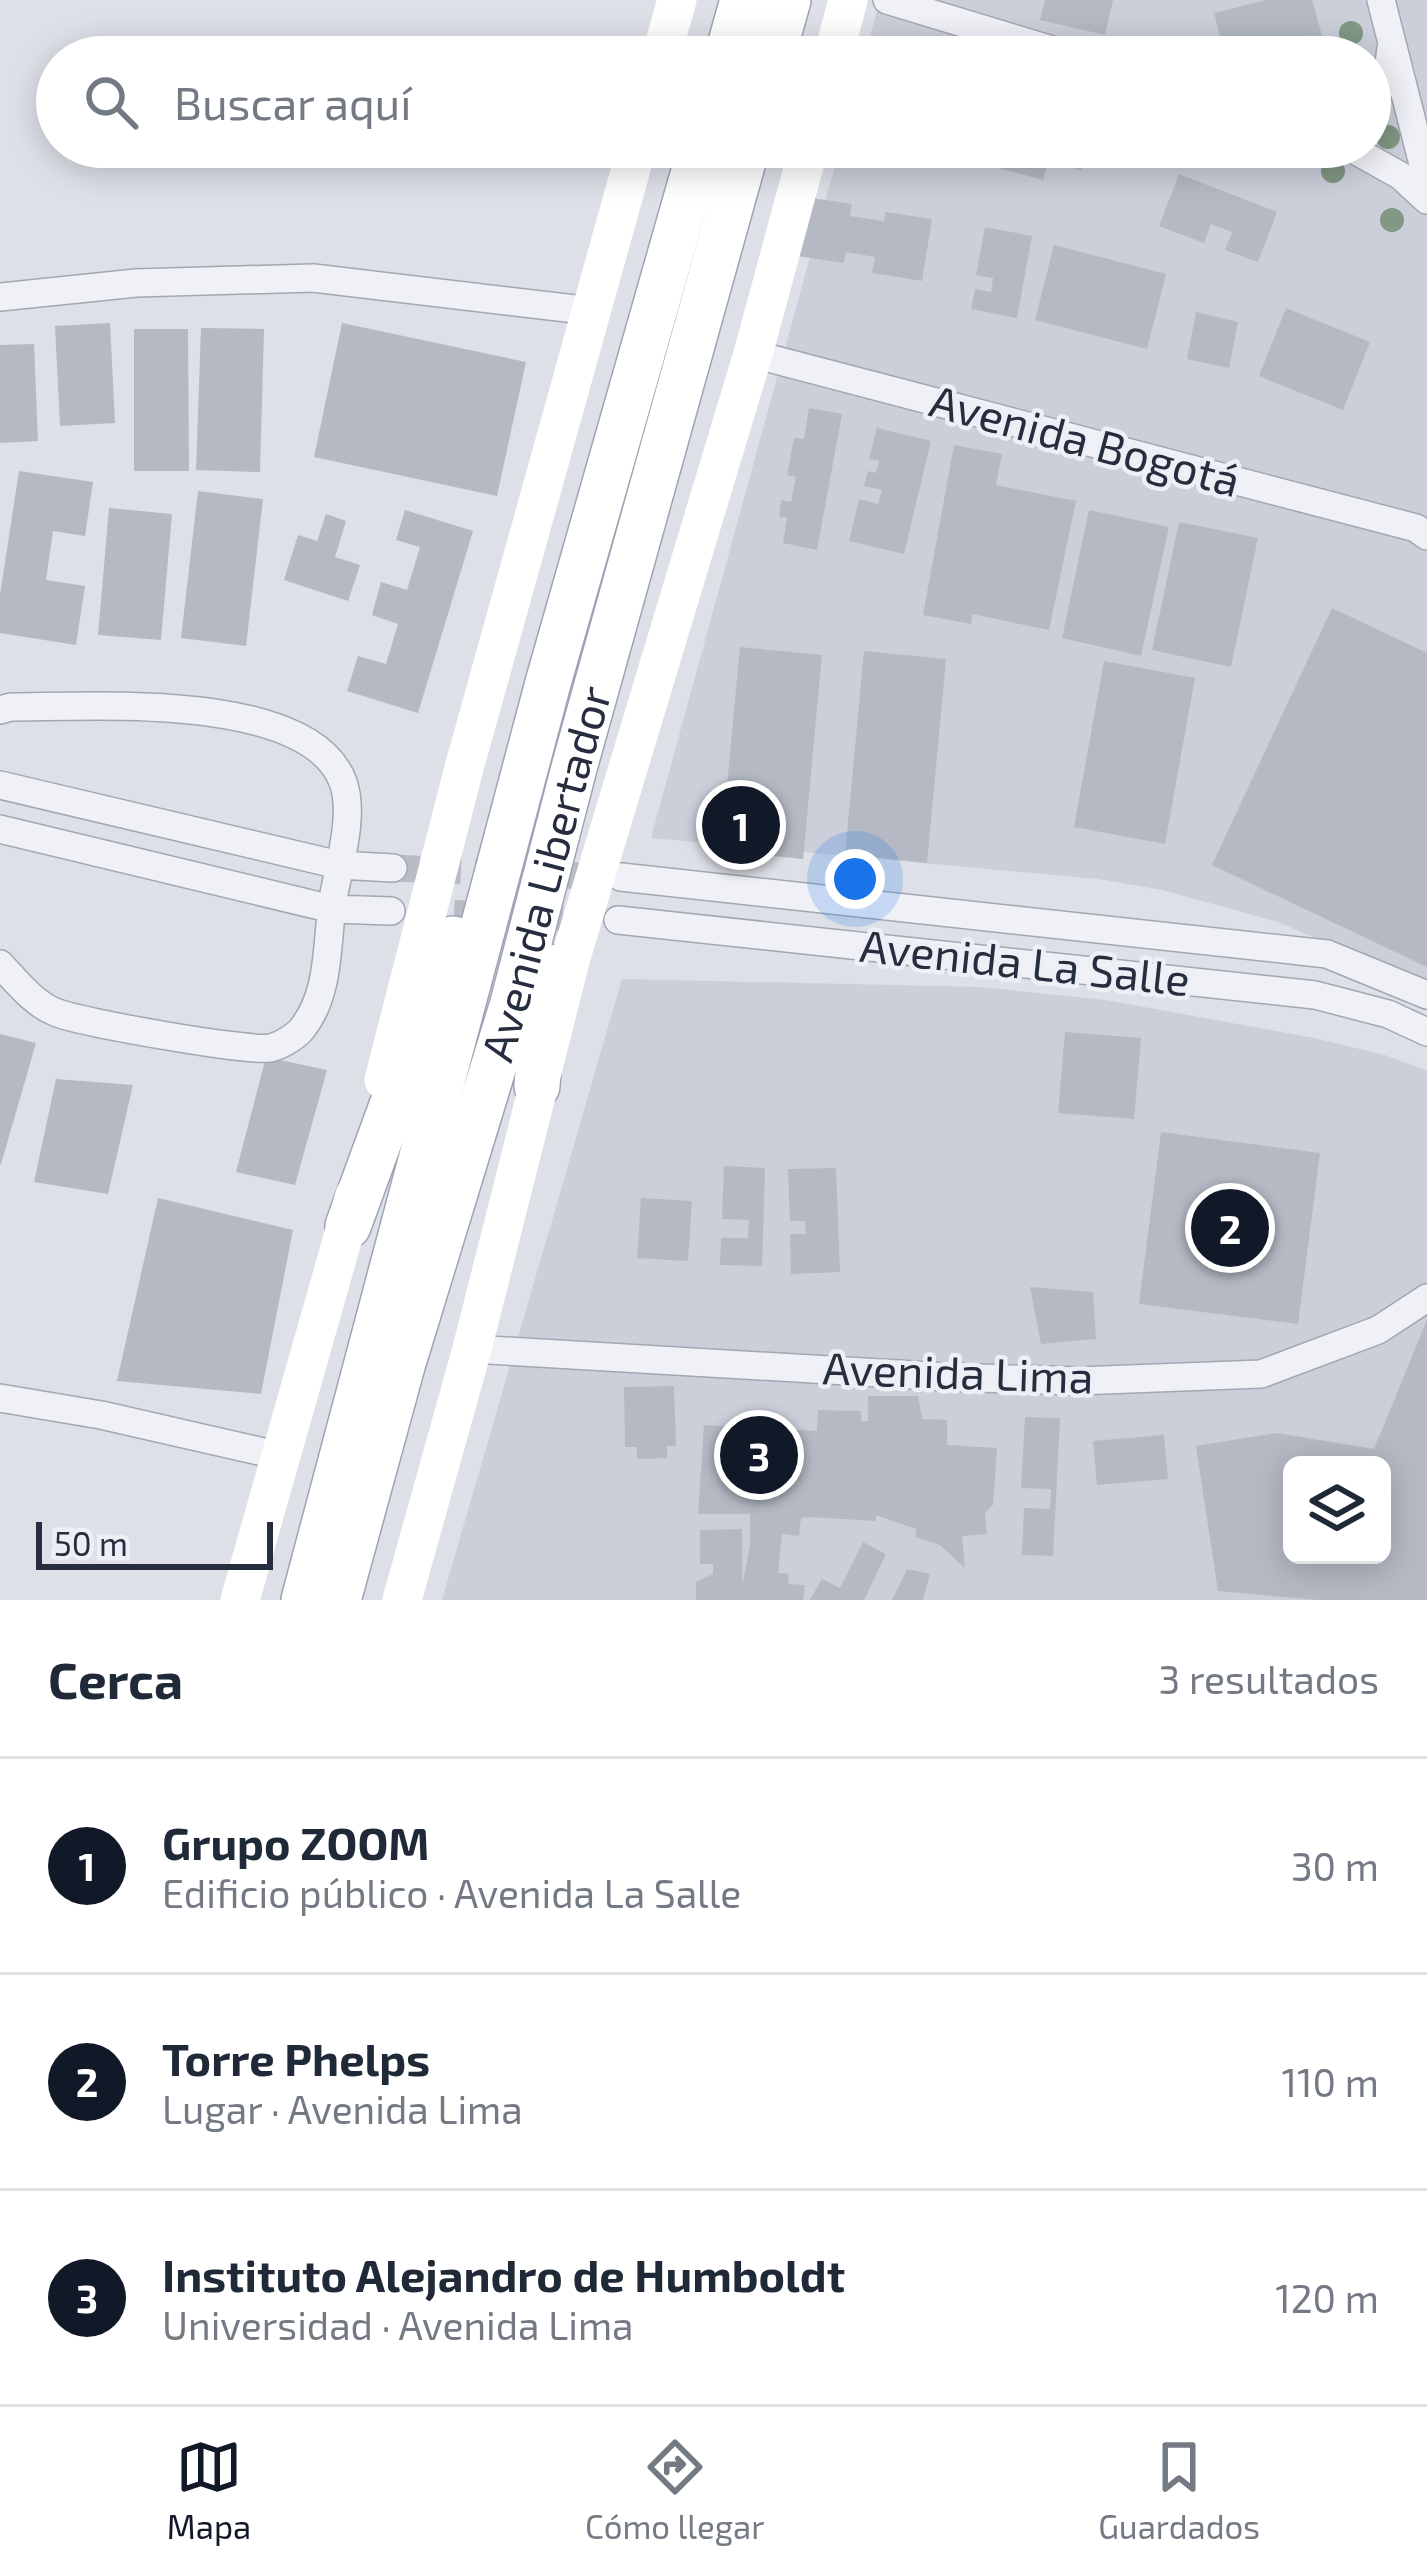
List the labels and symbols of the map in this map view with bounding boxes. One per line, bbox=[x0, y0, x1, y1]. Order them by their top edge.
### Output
street label: Avenida Bogotá bbox=[925, 372, 1246, 506]
street label: Avenida Libertador bbox=[468, 679, 621, 1067]
pin: 1 bbox=[702, 780, 780, 870]
your location bbox=[825, 849, 885, 909]
street label: Avenida La Salle bbox=[858, 917, 1193, 1005]
pin: 2 bbox=[1191, 1183, 1269, 1273]
street label: Avenida Lima bbox=[822, 1339, 1094, 1403]
pin: 3 bbox=[720, 1410, 798, 1500]
scale bar bbox=[36, 1516, 273, 1569]

